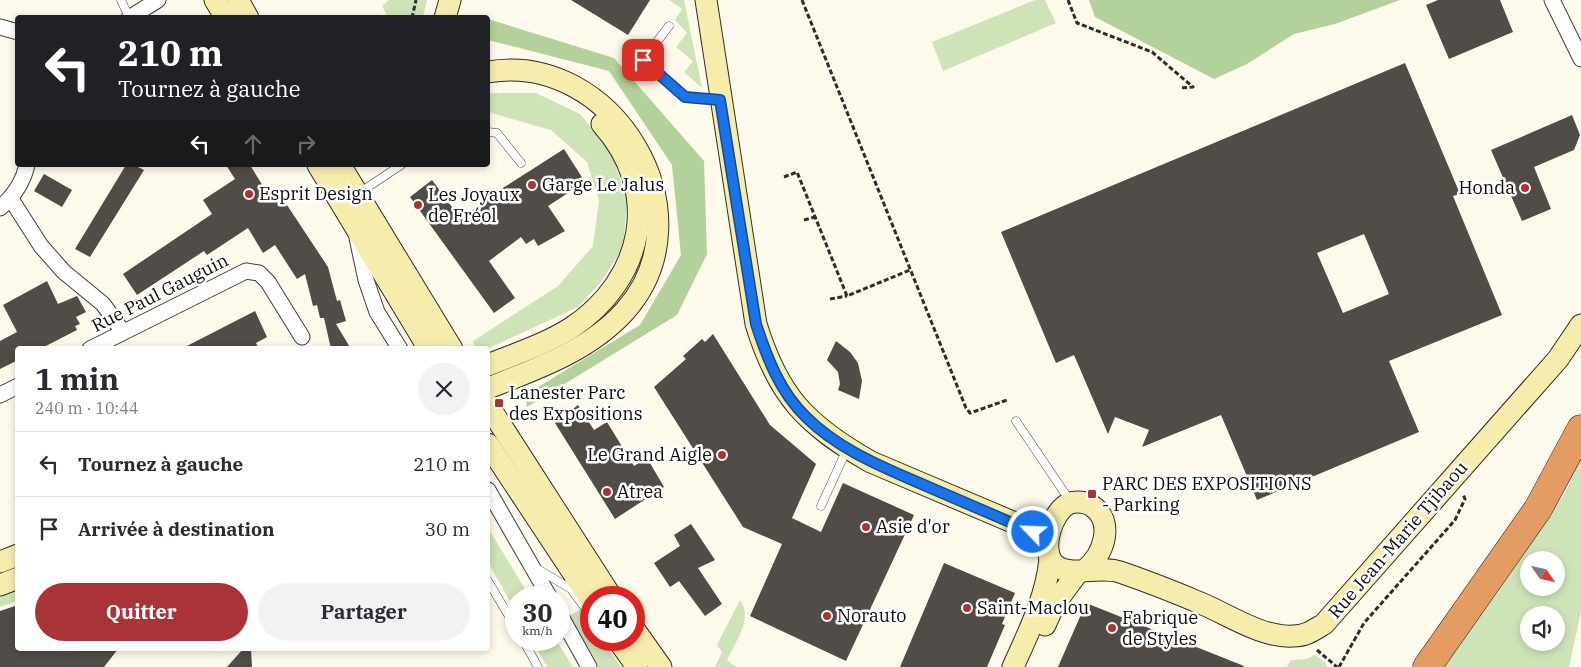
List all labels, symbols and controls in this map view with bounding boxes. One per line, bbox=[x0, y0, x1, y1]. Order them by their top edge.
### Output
text: 210 m bbox=[118, 30, 223, 76]
icon: left bbox=[35, 35, 100, 100]
pin bbox=[622, 39, 664, 81]
icon: arrive bbox=[629, 46, 657, 74]
text: Tournez à gauche bbox=[118, 74, 301, 103]
icon: left bbox=[186, 130, 214, 158]
icon: ahead bbox=[239, 130, 267, 158]
icon: right bbox=[292, 130, 320, 158]
place label: Garge Le Jalus bbox=[542, 173, 664, 196]
place label: Honda bbox=[1458, 176, 1515, 199]
marker: Garge Le Jalus bbox=[526, 179, 538, 191]
place label: Esprit Design bbox=[259, 182, 373, 205]
marker: Honda bbox=[1519, 182, 1531, 194]
place label: Les Joyaux de Fréol bbox=[428, 183, 520, 227]
marker: Esprit Design bbox=[243, 188, 255, 200]
marker: Les Joyaux de Fréol bbox=[412, 199, 424, 211]
street label: Rue Paul Gauguin bbox=[87, 248, 232, 337]
text: 1 min bbox=[35, 359, 119, 398]
button: close bbox=[418, 363, 470, 415]
place label: Lanester Parc des Expositions bbox=[509, 381, 642, 425]
marker: Lanester Parc des Expositions bbox=[493, 397, 505, 409]
text: 240 m · 10:44 bbox=[35, 398, 138, 418]
place label: Le Grand Aigle bbox=[587, 443, 712, 466]
marker: Le Grand Aigle bbox=[716, 449, 728, 461]
icon: left bbox=[35, 450, 63, 478]
text: Tournez à gauche bbox=[78, 452, 243, 476]
text: 210 m bbox=[413, 452, 470, 476]
street label: Rue Jean-Marie Tjibaou bbox=[1323, 456, 1472, 623]
place label: PARC DES EXPOSITIONS - Parking bbox=[1102, 472, 1312, 516]
place label: Atrea bbox=[617, 480, 663, 503]
marker: Atrea bbox=[601, 486, 613, 498]
marker: PARC DES EXPOSITIONS - Parking bbox=[1086, 488, 1098, 500]
position arrow bbox=[1006, 505, 1058, 557]
icon: arrive bbox=[35, 515, 63, 543]
place label: Asie d'or bbox=[876, 515, 950, 538]
text: Arrivée à destination bbox=[78, 517, 275, 541]
text: 30 m bbox=[425, 517, 470, 541]
marker: Asie d'or bbox=[860, 521, 872, 533]
north arrow bbox=[1520, 551, 1565, 596]
map controls bbox=[1520, 551, 1565, 651]
button: Quitter bbox=[35, 583, 248, 641]
button: Partager bbox=[258, 583, 470, 641]
speed limit sign: 40 bbox=[580, 586, 645, 651]
text: 30 bbox=[522, 596, 553, 629]
place label: Saint-Maclou bbox=[977, 596, 1089, 619]
marker: Saint-Maclou bbox=[961, 602, 973, 614]
place label: Norauto bbox=[837, 604, 906, 627]
place label: Fabrique de Styles bbox=[1122, 606, 1198, 650]
button: sound bbox=[1520, 606, 1565, 651]
marker: Norauto bbox=[821, 610, 833, 622]
marker: Fabrique de Styles bbox=[1106, 622, 1118, 634]
text: km/h bbox=[522, 623, 553, 638]

